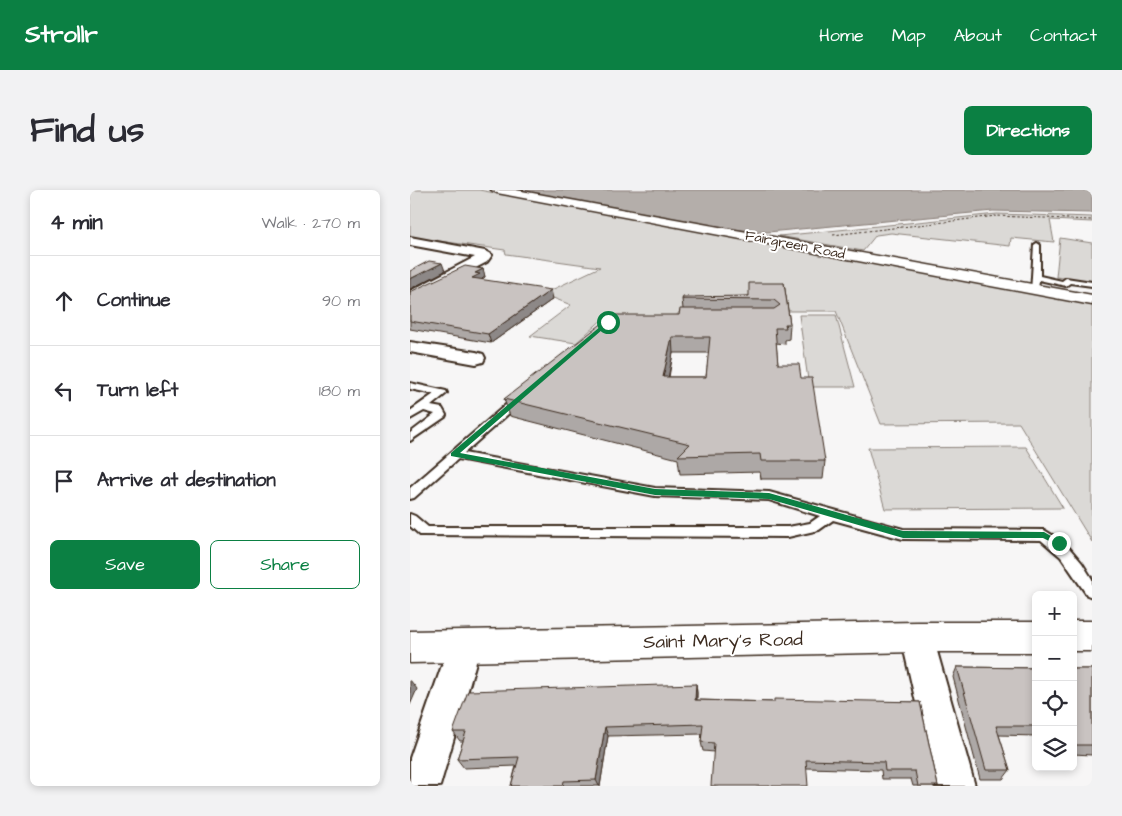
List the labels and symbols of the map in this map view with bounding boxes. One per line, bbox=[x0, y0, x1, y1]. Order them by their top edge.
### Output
street label: Fairgreen Road bbox=[743, 225, 847, 265]
route start bbox=[597, 311, 620, 334]
route end bbox=[1048, 532, 1071, 555]
street label: Saint Mary's Road bbox=[643, 626, 803, 657]

